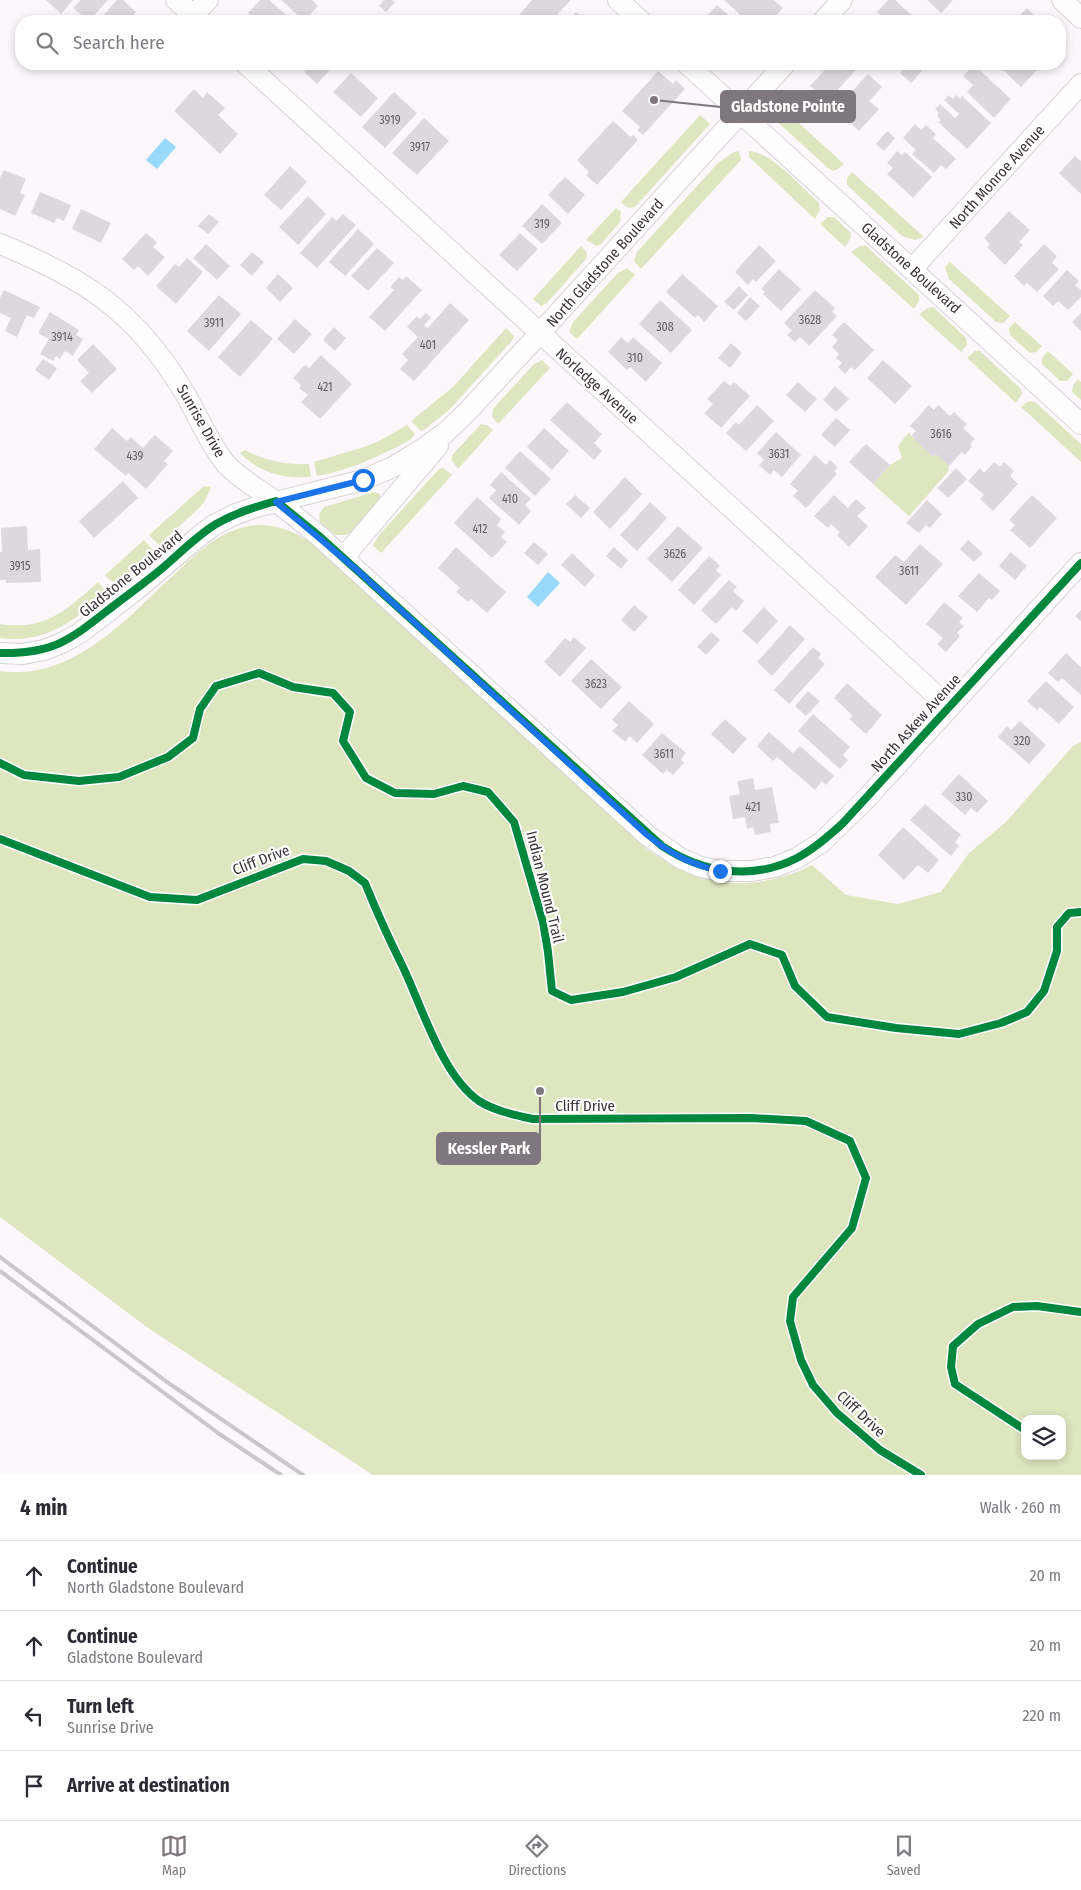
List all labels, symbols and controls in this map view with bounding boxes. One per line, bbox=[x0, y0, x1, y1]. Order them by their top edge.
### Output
search box bbox=[15, 15, 1066, 70]
icon: search bbox=[33, 29, 61, 57]
text: Search here bbox=[73, 31, 165, 54]
callout: Gladstone Pointe bbox=[721, 91, 855, 122]
text: Gladstone Pointe bbox=[731, 97, 845, 116]
house number: 3919 bbox=[379, 113, 401, 127]
street label: North Monroe Avenue bbox=[946, 121, 1048, 233]
house number: 3917 bbox=[410, 140, 430, 154]
street label: North Gladstone Boulevard bbox=[543, 195, 667, 331]
house number: 319 bbox=[534, 217, 550, 231]
street label: Gladstone Boulevard bbox=[858, 219, 964, 317]
house number: 3628 bbox=[799, 313, 821, 327]
house number: 3911 bbox=[204, 316, 224, 330]
house number: 308 bbox=[656, 320, 674, 334]
house number: 3914 bbox=[51, 330, 73, 344]
house number: 401 bbox=[420, 338, 436, 352]
street label: Norledge Avenue bbox=[552, 344, 642, 428]
house number: 310 bbox=[627, 351, 643, 365]
house number: 421 bbox=[317, 380, 333, 394]
street label: Sunrise Drive bbox=[173, 381, 229, 461]
house number: 3616 bbox=[930, 427, 952, 441]
house number: 3631 bbox=[768, 447, 790, 461]
house number: 439 bbox=[127, 449, 144, 463]
route start bbox=[352, 469, 375, 492]
house number: 410 bbox=[502, 492, 518, 506]
house number: 412 bbox=[472, 522, 488, 536]
street label: Gladstone Boulevard bbox=[76, 527, 186, 621]
house number: 3626 bbox=[664, 547, 686, 561]
house number: 3915 bbox=[9, 559, 31, 573]
house number: 3611 bbox=[899, 564, 919, 578]
street label: North Askew Avenue bbox=[867, 670, 965, 776]
house number: 3623 bbox=[585, 677, 607, 691]
house number: 320 bbox=[1014, 734, 1030, 748]
house number: 3611 bbox=[654, 747, 674, 761]
house number: 330 bbox=[955, 790, 973, 804]
house number: 421 bbox=[745, 800, 761, 814]
street label: Indian Mound Trail bbox=[522, 829, 568, 945]
street label: Cliff Drive bbox=[230, 841, 292, 879]
route end bbox=[709, 860, 732, 883]
street label: Cliff Drive bbox=[555, 1097, 615, 1115]
callout: Kessler Park bbox=[437, 1133, 540, 1164]
text: Kessler Park bbox=[448, 1139, 531, 1158]
street label: Cliff Drive bbox=[833, 1387, 889, 1441]
map controls bbox=[1021, 1415, 1066, 1460]
button: layers bbox=[1021, 1415, 1066, 1460]
text: 4 min bbox=[20, 1495, 68, 1521]
text: Walk · 260 m bbox=[980, 1498, 1061, 1517]
text: Continue bbox=[67, 1555, 138, 1578]
icon: ahead bbox=[20, 1562, 48, 1590]
text: 20 m bbox=[1030, 1566, 1061, 1585]
text: North Gladstone Boulevard bbox=[67, 1578, 244, 1597]
text: Continue bbox=[67, 1625, 138, 1648]
icon: ahead bbox=[20, 1632, 48, 1660]
text: 20 m bbox=[1030, 1636, 1061, 1655]
text: Gladstone Boulevard bbox=[67, 1648, 203, 1667]
text: Turn left bbox=[67, 1695, 134, 1718]
icon: left bbox=[20, 1702, 48, 1730]
text: 220 m bbox=[1022, 1706, 1061, 1725]
text: Sunrise Drive bbox=[67, 1718, 154, 1737]
icon: arrive bbox=[20, 1772, 48, 1800]
text: Arrive at destination bbox=[67, 1774, 230, 1797]
tab: Map bbox=[160, 1832, 188, 1879]
tab: Directions bbox=[508, 1832, 566, 1879]
tab: Saved bbox=[887, 1832, 921, 1879]

